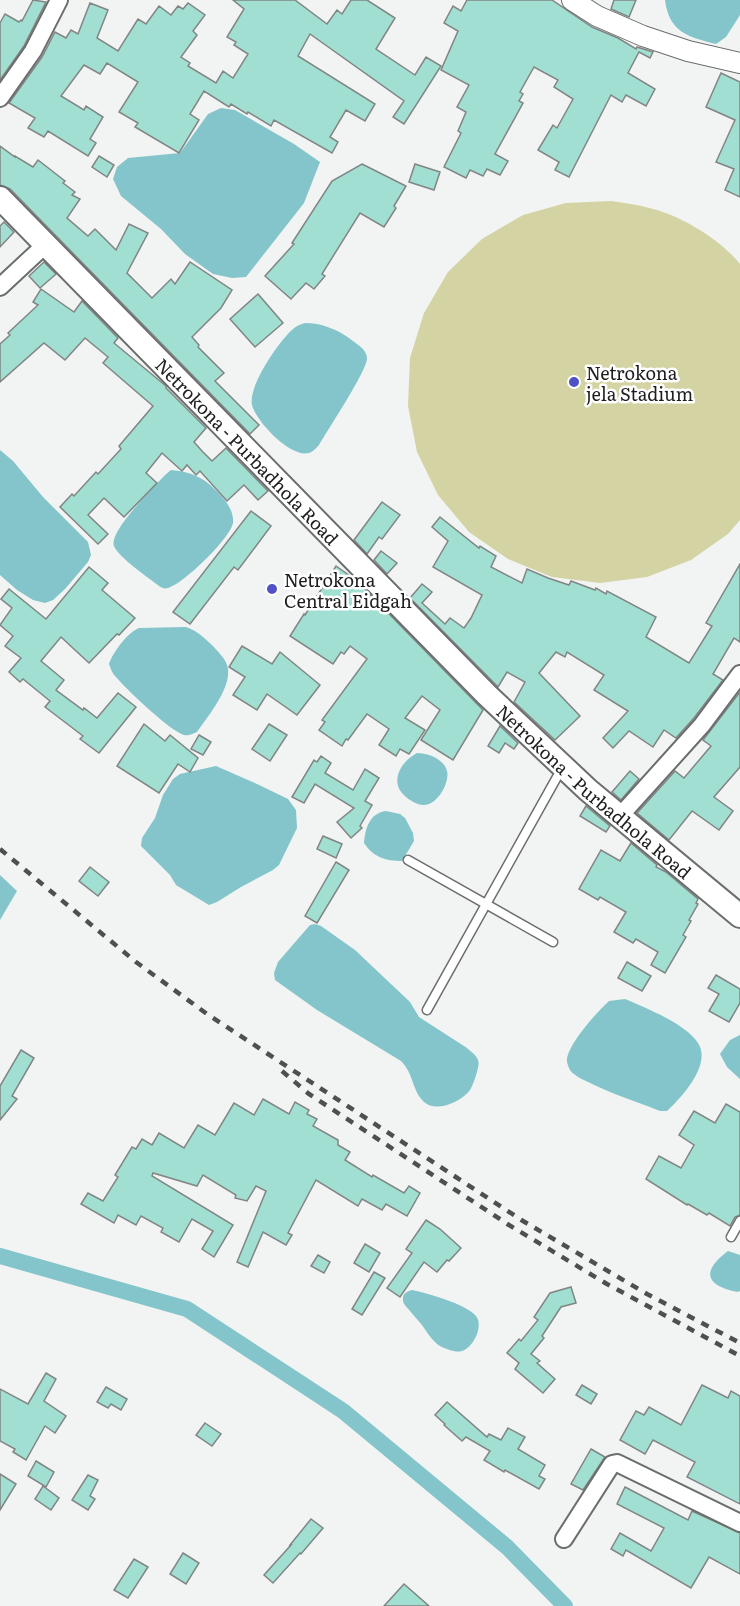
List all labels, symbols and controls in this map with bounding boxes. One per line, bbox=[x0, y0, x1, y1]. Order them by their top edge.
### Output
street label: Netrokona - Purbadhola Road bbox=[150, 351, 346, 550]
place label: Netrokona jela Stadium bbox=[586, 359, 693, 407]
marker: Netrokona jela Stadium bbox=[567, 375, 581, 389]
place label: Netrokona Central Eidgah bbox=[284, 566, 412, 614]
marker: Netrokona Central Eidgah bbox=[265, 582, 279, 596]
street label: Netrokona - Purbadhola Road bbox=[491, 698, 698, 884]

